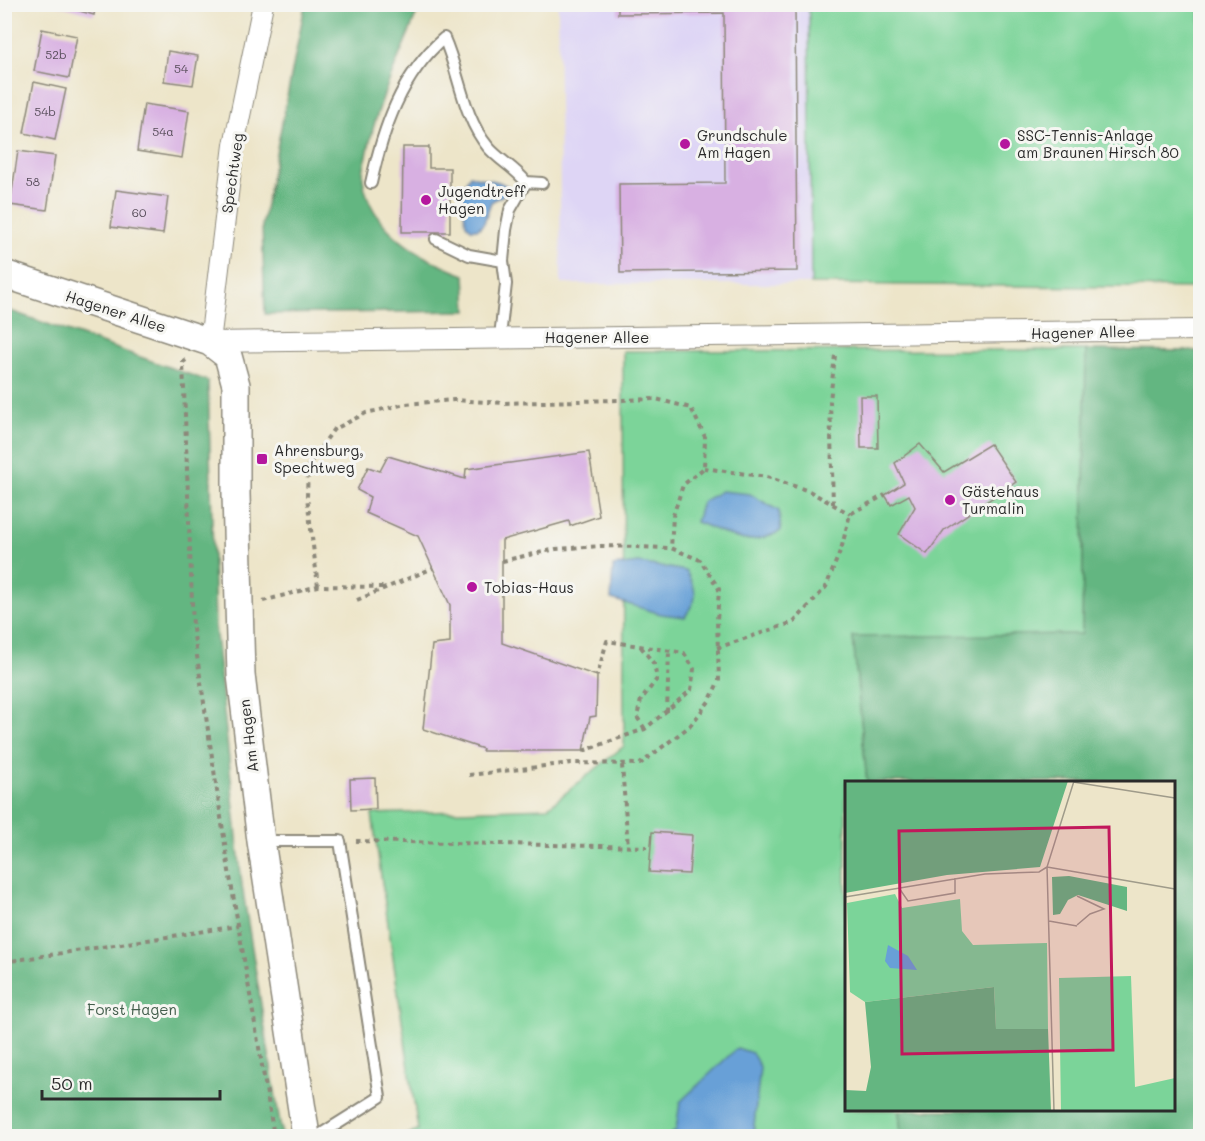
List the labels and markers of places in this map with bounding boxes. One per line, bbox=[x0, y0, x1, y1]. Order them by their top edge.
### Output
place label: Grundschule Am Hagen bbox=[697, 125, 788, 162]
place label: SSC-Tennis-Anlage am Braunen Hirsch 80 bbox=[1017, 125, 1179, 162]
marker: Grundschule Am Hagen bbox=[678, 137, 692, 151]
marker: SSC-Tennis-Anlage am Braunen Hirsch 80 bbox=[998, 137, 1012, 151]
place label: Jugendtreff Hagen bbox=[438, 181, 526, 218]
marker: Jugendtreff Hagen bbox=[419, 193, 433, 207]
place label: Ahrensburg, Spechtweg bbox=[274, 440, 364, 477]
marker: Ahrensburg, Spechtweg bbox=[255, 452, 269, 466]
place label: Gästehaus Turmalin bbox=[962, 481, 1039, 518]
marker: Gästehaus Turmalin bbox=[943, 493, 957, 507]
place label: Tobias-Haus bbox=[484, 577, 574, 597]
marker: Tobias-Haus bbox=[465, 580, 479, 594]

